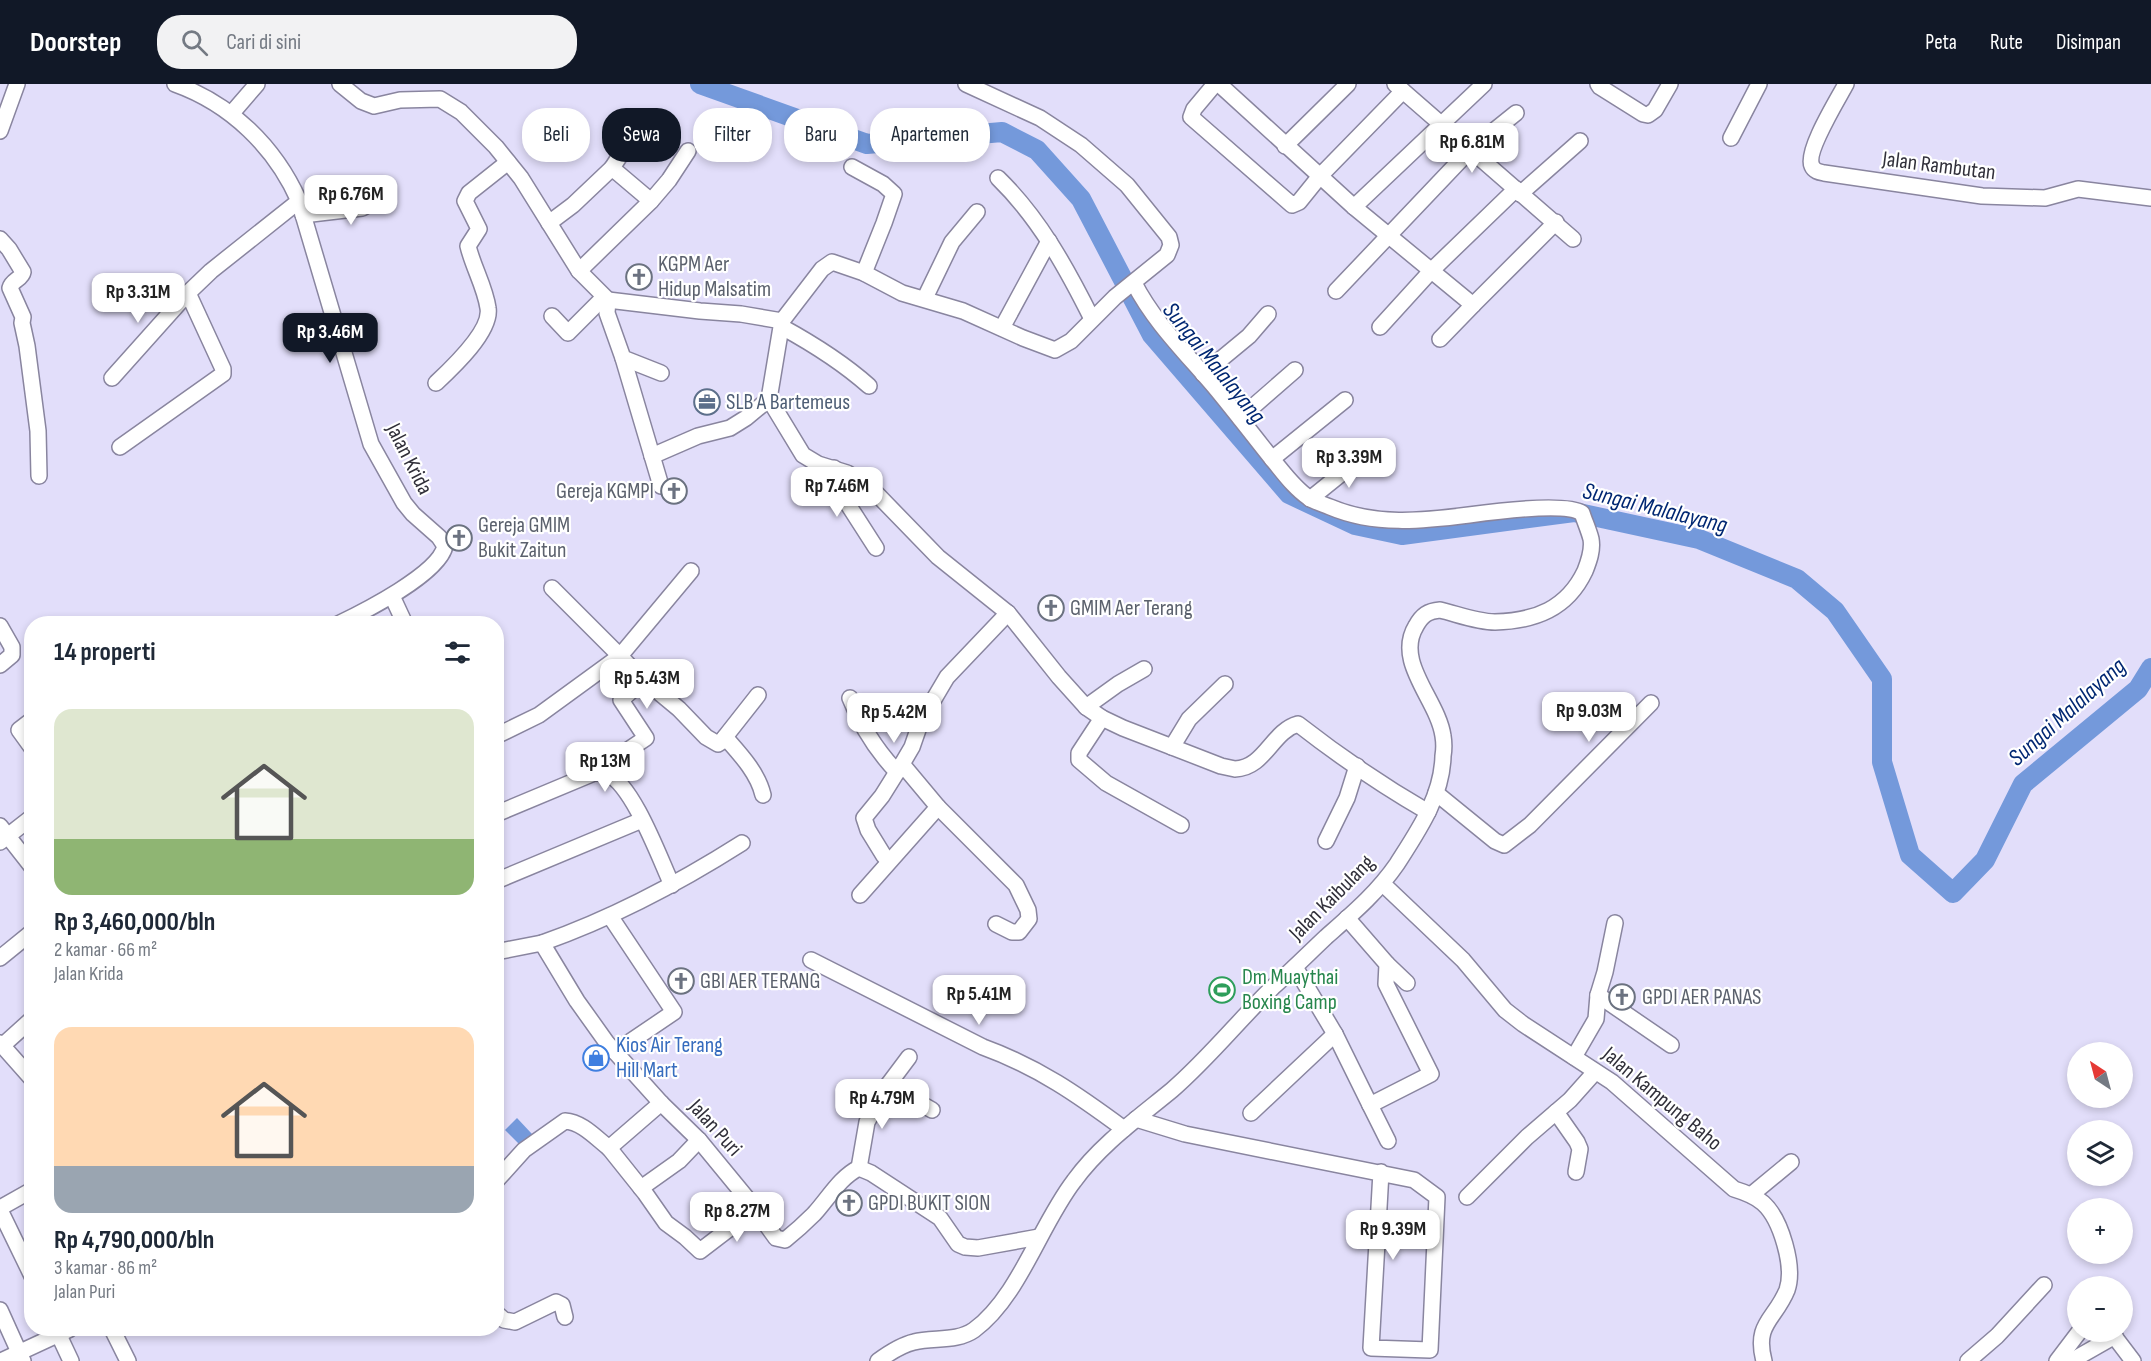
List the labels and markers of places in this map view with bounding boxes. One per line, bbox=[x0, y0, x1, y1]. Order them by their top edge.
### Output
pin: Rp 6.81M bbox=[1410, 123, 1534, 174]
pin: Rp 6.76M bbox=[289, 175, 413, 226]
place label: KGPM Aer Hidup Malsatim bbox=[658, 251, 771, 303]
church icon: KGPM Aer Hidup Malsatim bbox=[624, 262, 654, 292]
pin: Rp 3.31M bbox=[76, 273, 200, 324]
pin: Rp 3.46M bbox=[268, 313, 392, 364]
office icon: SLB A Bartemeus bbox=[692, 387, 722, 417]
place label: SLB A Bartemeus bbox=[726, 389, 850, 416]
pin: Rp 3.39M bbox=[1287, 438, 1411, 489]
pin: Rp 7.46M bbox=[775, 467, 899, 518]
church icon: Gereja KGMPI bbox=[659, 476, 689, 506]
place label: Gereja KGMPI bbox=[556, 478, 654, 505]
place label: Gereja GMIM Bukit Zaitun bbox=[478, 512, 570, 564]
church icon: Gereja GMIM Bukit Zaitun bbox=[444, 523, 474, 553]
church icon: GMIM Aer Terang bbox=[1036, 593, 1066, 623]
place label: GMIM Aer Terang bbox=[1070, 595, 1193, 622]
pin: Rp 5.43M bbox=[585, 659, 709, 710]
pin: Rp 9.03M bbox=[1527, 692, 1651, 743]
pin: Rp 5.42M bbox=[832, 693, 956, 744]
pin: Rp 13M bbox=[556, 742, 654, 793]
place label: Dm Muaythai Boxing Camp bbox=[1242, 964, 1338, 1016]
church icon: GBI AER TERANG bbox=[666, 966, 696, 996]
place label: GBI AER TERANG bbox=[700, 968, 821, 995]
pin: Rp 5.41M bbox=[917, 975, 1041, 1026]
sports icon: Dm Muaythai Boxing Camp bbox=[1207, 975, 1237, 1005]
church icon: GPDI AER PANAS bbox=[1607, 982, 1637, 1012]
place label: GPDI AER PANAS bbox=[1642, 984, 1761, 1011]
place label: Kios Air Terang Hill Mart bbox=[616, 1032, 723, 1084]
shop icon: Kios Air Terang Hill Mart bbox=[581, 1043, 611, 1073]
pin: Rp 4.79M bbox=[820, 1079, 944, 1130]
church icon: GPDI BUKIT SION bbox=[834, 1188, 864, 1218]
place label: GPDI BUKIT SION bbox=[868, 1190, 990, 1217]
pin: Rp 8.27M bbox=[675, 1192, 799, 1243]
pin: Rp 9.39M bbox=[1331, 1210, 1455, 1261]

